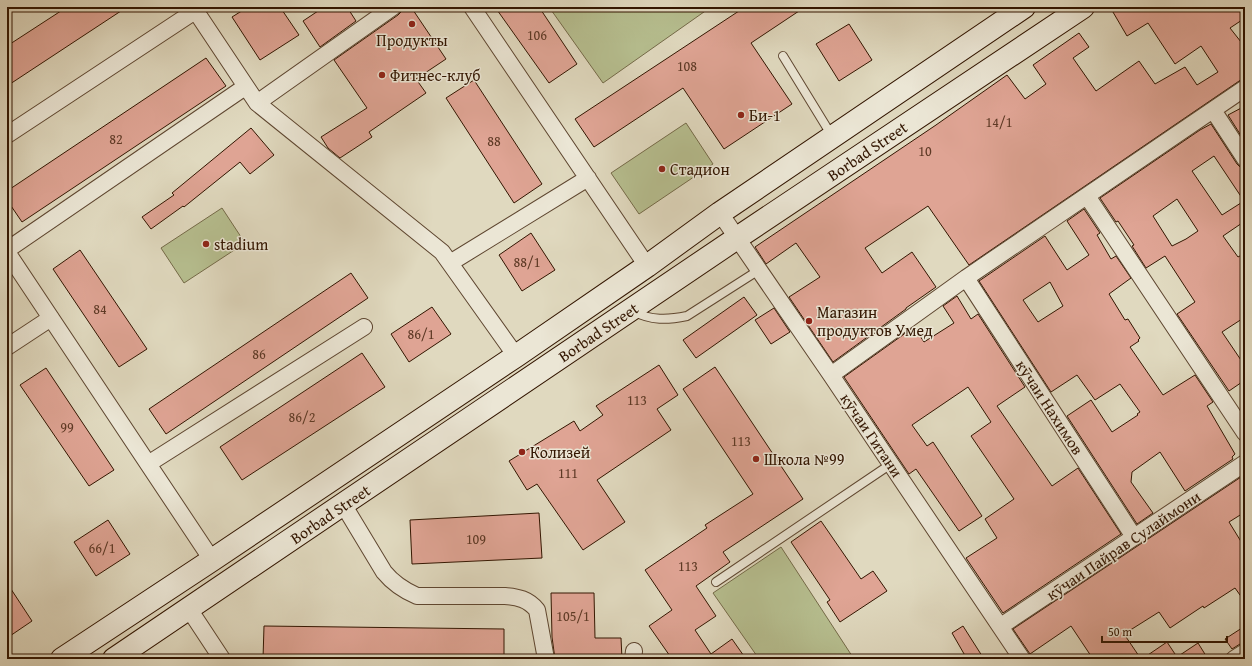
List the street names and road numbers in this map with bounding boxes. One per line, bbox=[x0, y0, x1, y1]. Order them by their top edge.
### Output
street label: Borbad Street bbox=[822, 115, 912, 187]
street label: Borbad Street bbox=[553, 296, 643, 368]
street label: кӯчаи Нахимов bbox=[1010, 355, 1090, 459]
street label: кӯчаи Гитани bbox=[835, 388, 909, 482]
street label: Borbad Street bbox=[285, 478, 375, 550]
street label: кӯчаи Пайрав Сулаймони bbox=[1041, 484, 1206, 606]

